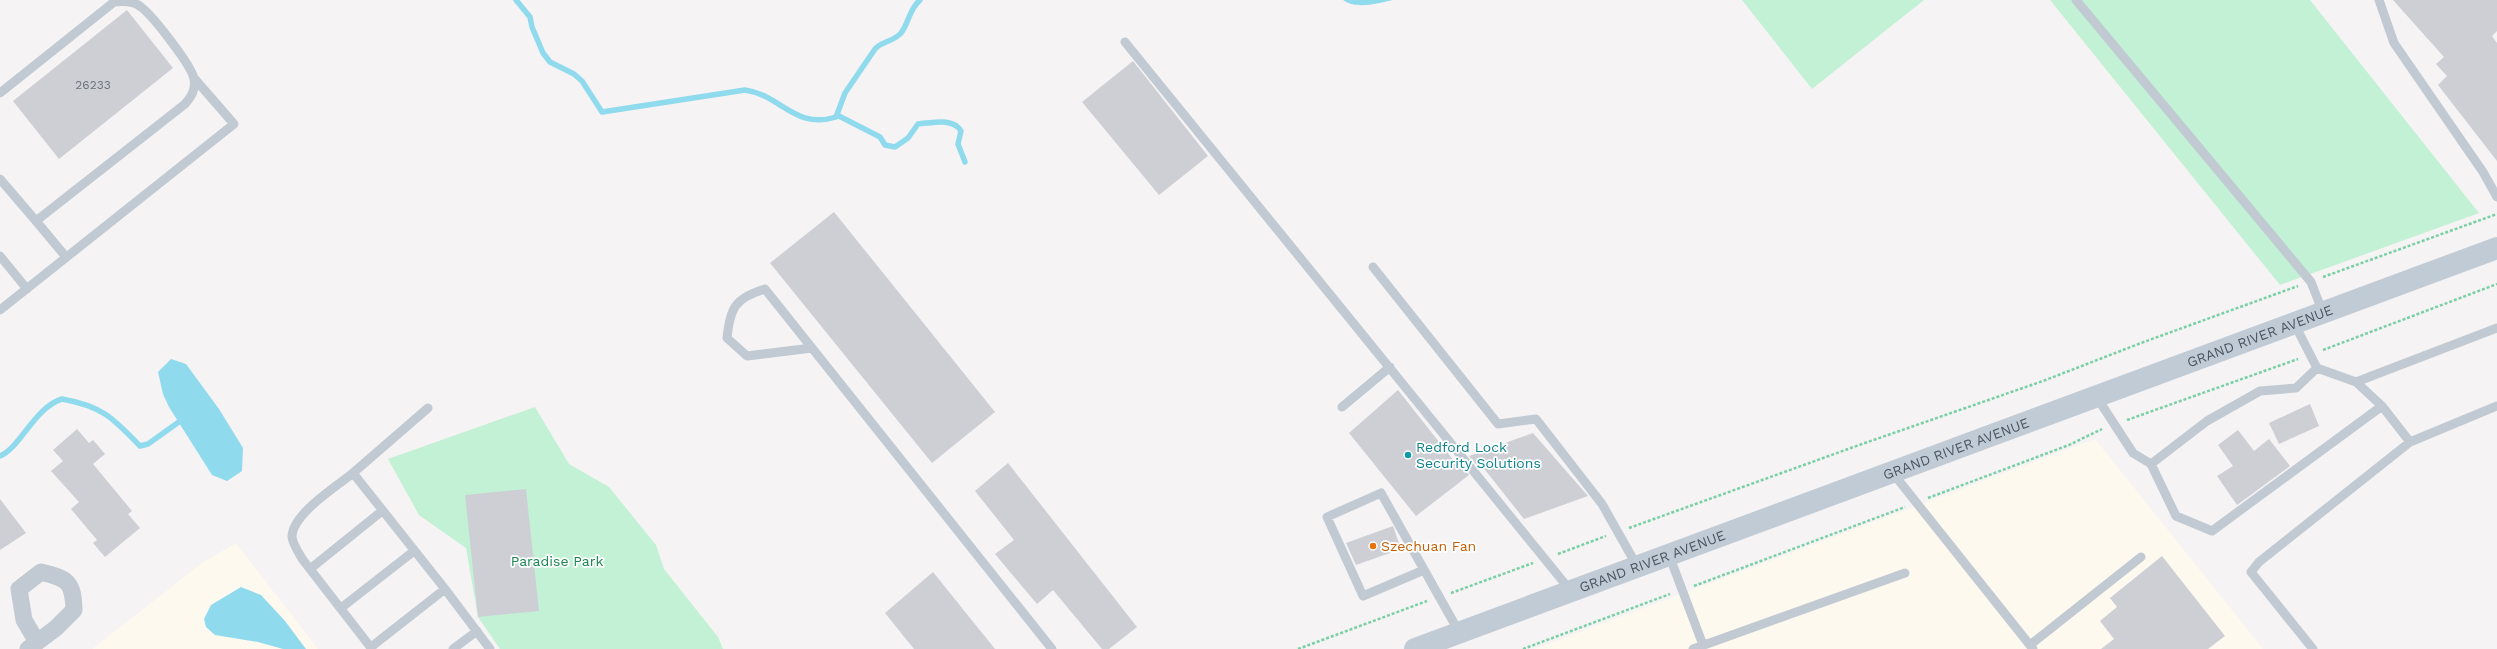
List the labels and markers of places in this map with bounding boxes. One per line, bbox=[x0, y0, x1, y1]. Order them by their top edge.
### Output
place label: Redford Lock Security Solutions bbox=[1416, 439, 1541, 471]
marker: Redford Lock Security Solutions bbox=[1403, 450, 1413, 460]
place label: Szechuan Fan bbox=[1381, 538, 1476, 554]
marker: Szechuan Fan bbox=[1368, 541, 1378, 551]

